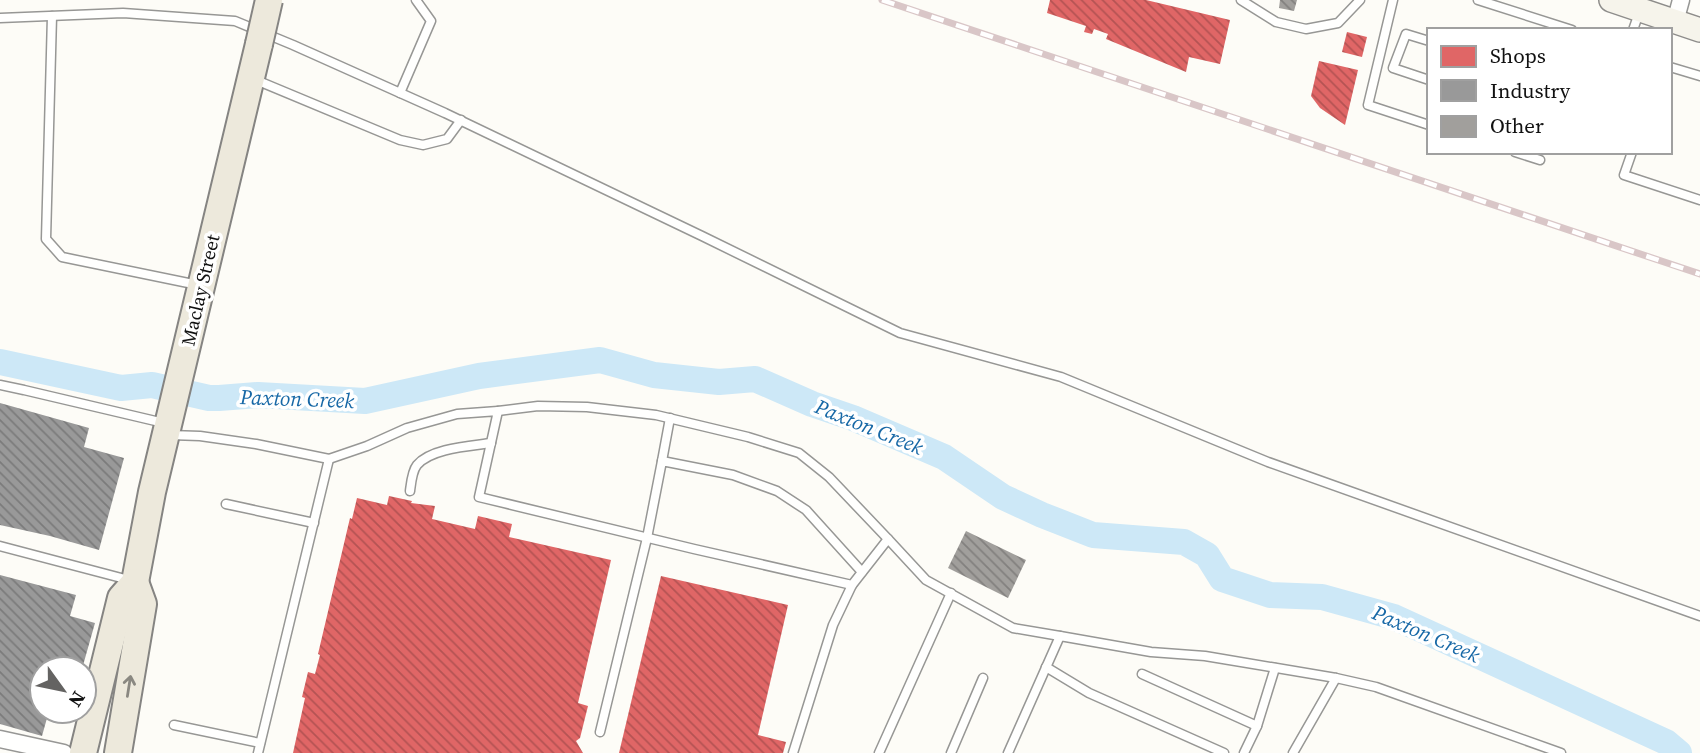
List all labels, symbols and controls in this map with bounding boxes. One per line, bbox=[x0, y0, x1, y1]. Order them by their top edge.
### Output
legend bbox=[1427, 28, 1672, 154]
text: Shops bbox=[1490, 41, 1546, 70]
text: Industry bbox=[1490, 76, 1570, 105]
text: Other bbox=[1490, 111, 1544, 140]
street label: Maclay Street bbox=[175, 231, 226, 348]
water label: Paxton Creek bbox=[238, 382, 355, 415]
water label: Paxton Creek bbox=[810, 391, 928, 461]
water label: Paxton Creek bbox=[1367, 597, 1485, 669]
north arrow bbox=[28, 655, 98, 725]
one-way arrow bbox=[123, 675, 136, 698]
text: N bbox=[62, 686, 92, 712]

